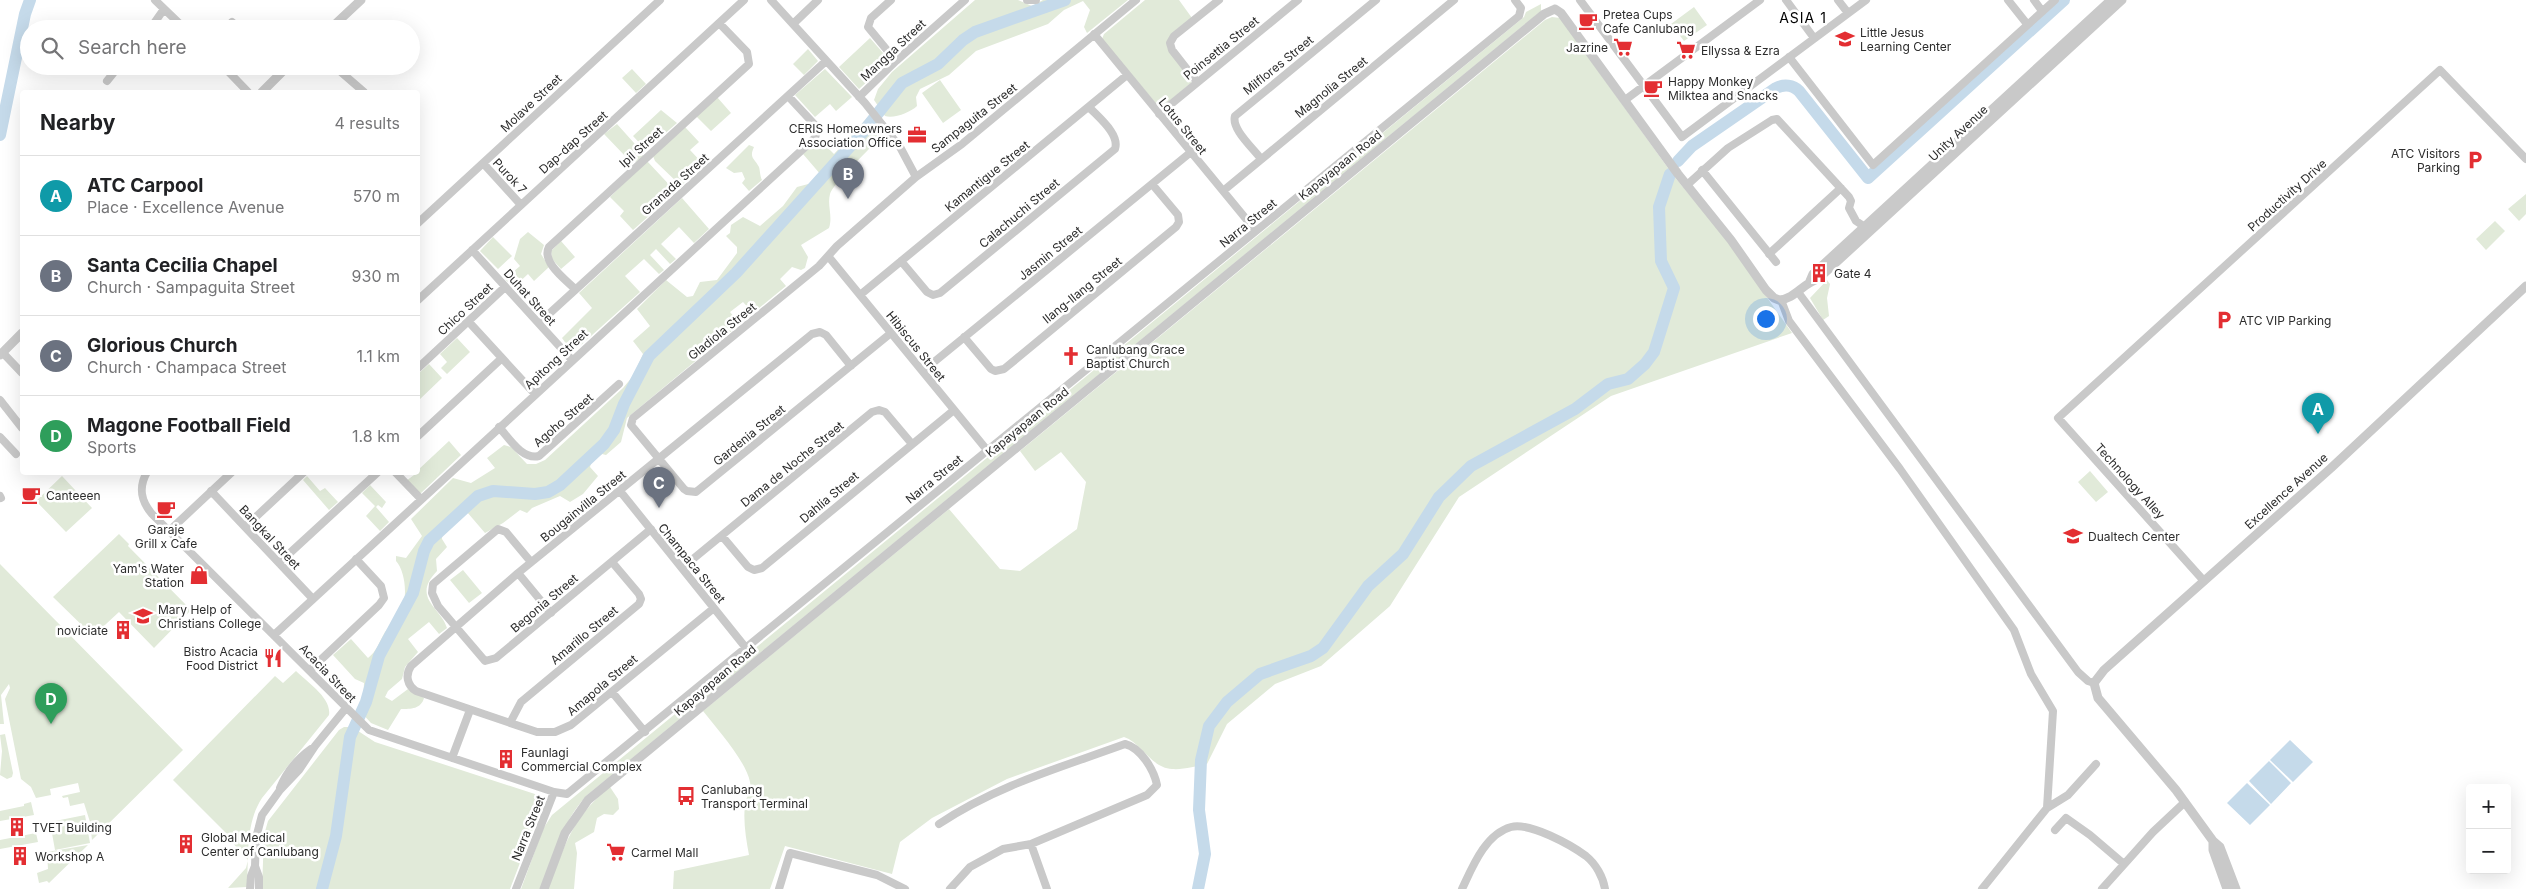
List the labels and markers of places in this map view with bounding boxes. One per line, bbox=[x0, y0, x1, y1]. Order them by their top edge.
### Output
place label: Pretea Cups Cafe Canlubang bbox=[1603, 7, 1694, 36]
cafe icon: Pretea Cups Cafe Canlubang bbox=[1577, 10, 1599, 32]
place label: Little Jesus Learning Center bbox=[1860, 25, 1952, 54]
school or university icon: Little Jesus Learning Center bbox=[1834, 28, 1856, 50]
supermarket icon: Jazrine bbox=[1612, 36, 1634, 58]
supermarket icon: Ellyssa & Ezra bbox=[1675, 39, 1697, 61]
place label: Jazrine bbox=[1566, 40, 1608, 55]
place label: Ellyssa & Ezra bbox=[1701, 43, 1780, 58]
place label: Happy Monkey Milktea and Snacks bbox=[1668, 74, 1778, 103]
cafe icon: Happy Monkey Milktea and Snacks bbox=[1642, 77, 1664, 99]
place label: CERIS Homeowners Association Office bbox=[789, 121, 902, 150]
office icon: CERIS Homeowners Association Office bbox=[906, 124, 928, 146]
place label: ATC Visitors Parking bbox=[2391, 146, 2460, 175]
parking icon: ATC Visitors Parking bbox=[2464, 149, 2486, 171]
pin: B bbox=[832, 158, 864, 199]
building icon: Gate 4 bbox=[1808, 262, 1830, 284]
place label: Gate 4 bbox=[1834, 266, 1872, 281]
parking icon: ATC VIP Parking bbox=[2213, 309, 2235, 331]
place label: ATC VIP Parking bbox=[2239, 313, 2331, 328]
place label: Canlubang Grace Baptist Church bbox=[1086, 342, 1185, 371]
church icon: Canlubang Grace Baptist Church bbox=[1060, 345, 1082, 367]
pin: A bbox=[2302, 393, 2334, 434]
pin: C bbox=[643, 467, 675, 508]
cafe icon: Canteeen bbox=[20, 484, 42, 506]
place label: Canteeen bbox=[46, 488, 100, 503]
cafe icon: Garaje Grill x Cafe bbox=[155, 498, 177, 520]
place label: Garaje Grill x Cafe bbox=[135, 522, 197, 551]
school or university icon: Dualtech Center bbox=[2062, 525, 2084, 547]
place label: Dualtech Center bbox=[2088, 529, 2180, 544]
place label: Yam's Water Station bbox=[113, 561, 184, 590]
shop icon: Yam's Water Station bbox=[188, 564, 210, 586]
place label: Mary Help of Christians College bbox=[158, 602, 261, 631]
school or university icon: Mary Help of Christians College bbox=[132, 605, 154, 627]
building icon: noviciate bbox=[112, 619, 134, 641]
place label: noviciate bbox=[57, 623, 108, 638]
place label: Bistro Acacia Food District bbox=[184, 644, 258, 673]
restaurant icon: Bistro Acacia Food District bbox=[262, 647, 284, 669]
pin: D bbox=[35, 683, 67, 724]
place label: Faunlagi Commercial Complex bbox=[521, 745, 643, 774]
building icon: Faunlagi Commercial Complex bbox=[495, 748, 517, 770]
place label: Canlubang Transport Terminal bbox=[701, 782, 808, 811]
bus stop icon: Canlubang Transport Terminal bbox=[675, 785, 697, 807]
building icon: TVET Building bbox=[6, 816, 28, 838]
place label: TVET Building bbox=[32, 820, 112, 835]
place label: Global Medical Center of Canlubang bbox=[201, 830, 319, 859]
building icon: Global Medical Center of Canlubang bbox=[175, 833, 197, 855]
supermarket icon: Carmel Mall bbox=[605, 841, 627, 863]
building icon: Workshop A bbox=[9, 845, 31, 867]
place label: Carmel Mall bbox=[631, 845, 698, 860]
place label: Workshop A bbox=[35, 849, 104, 864]

